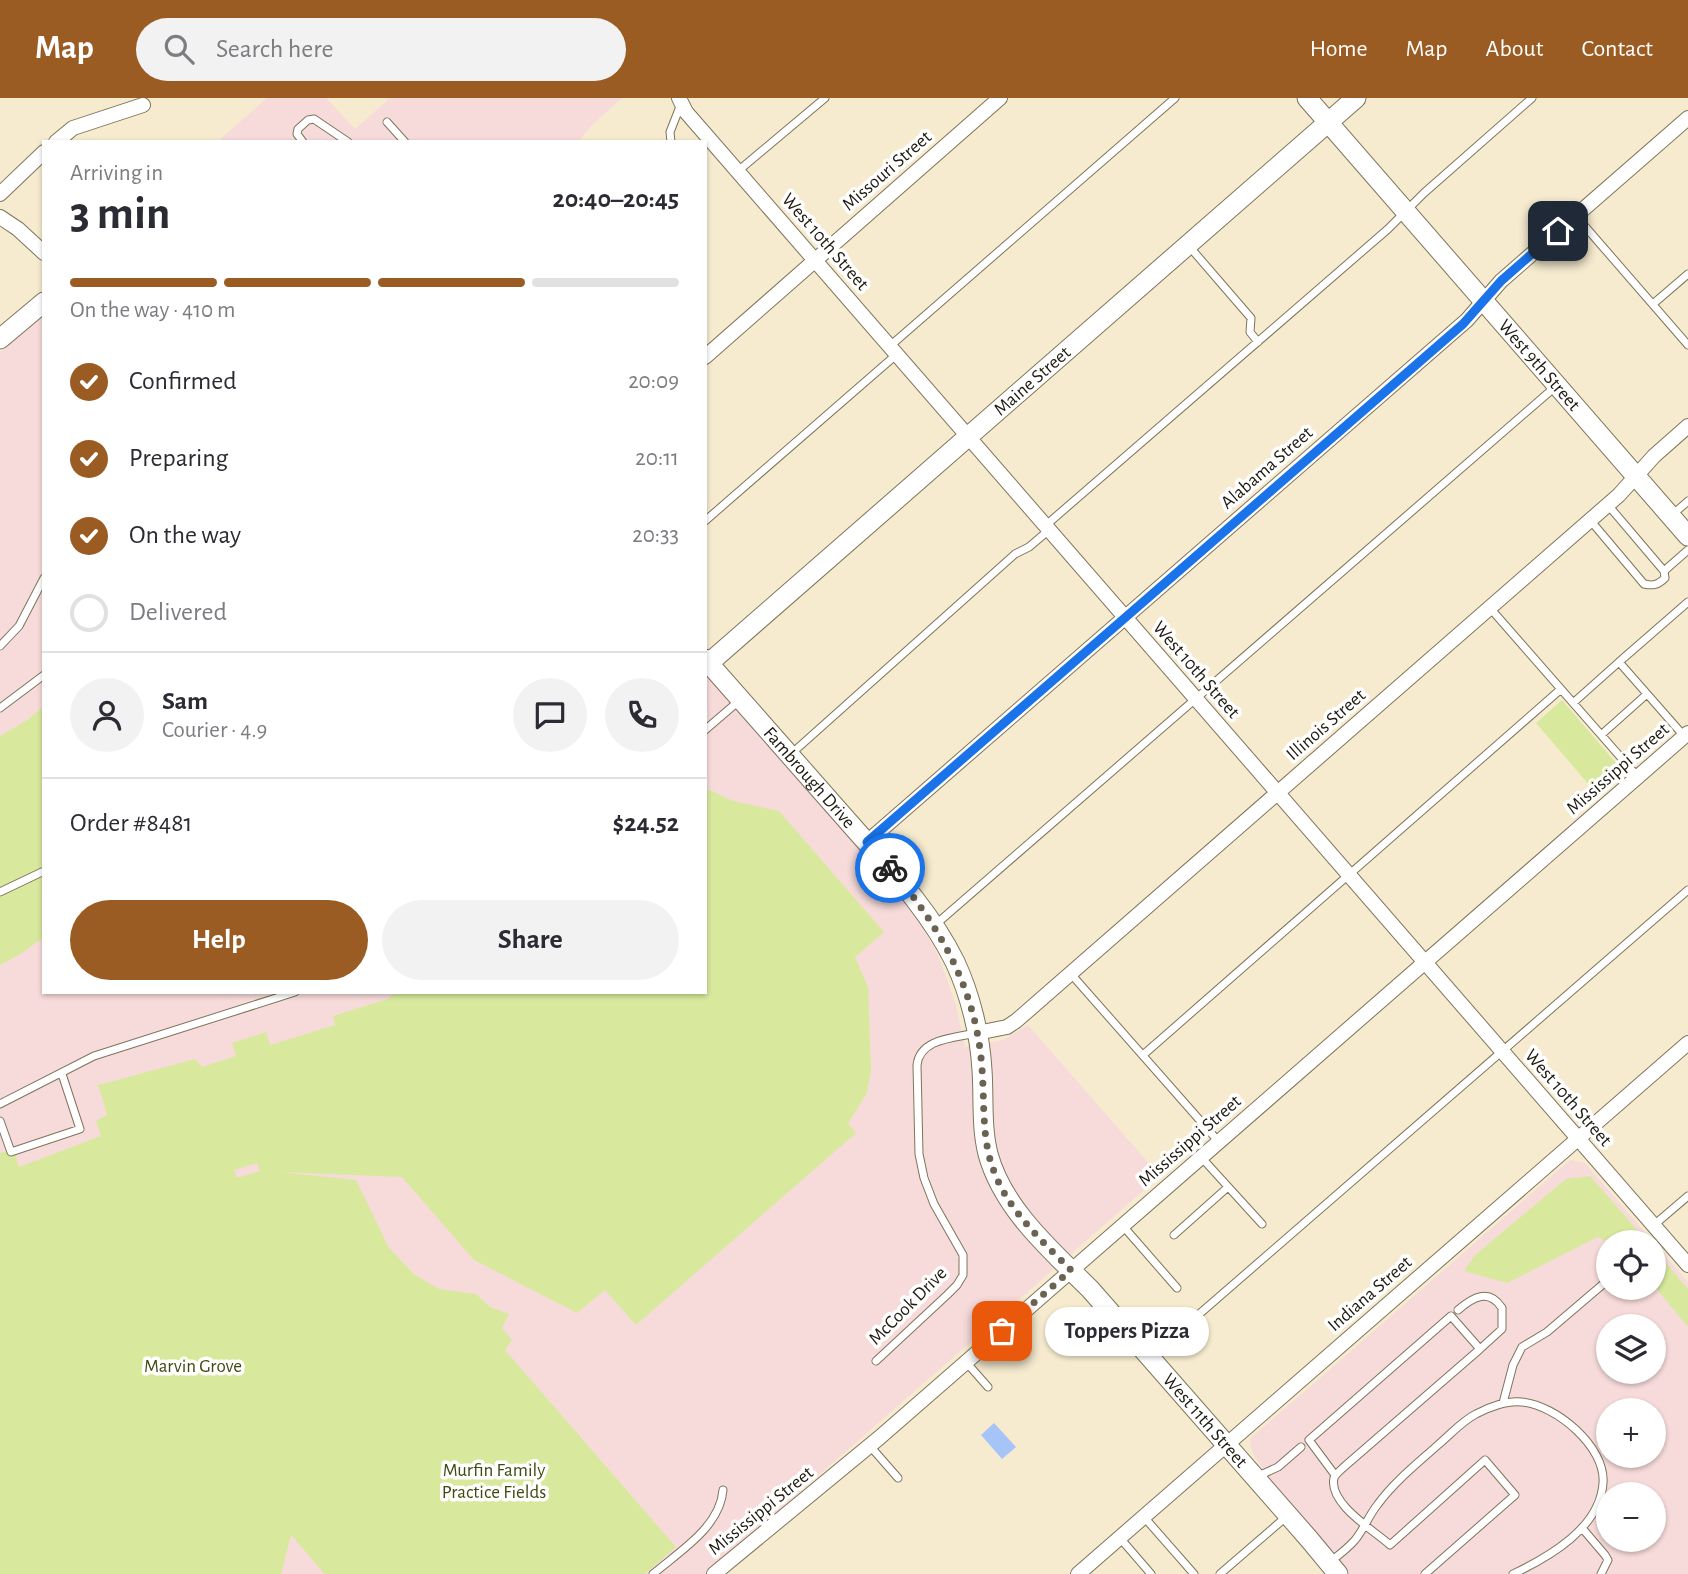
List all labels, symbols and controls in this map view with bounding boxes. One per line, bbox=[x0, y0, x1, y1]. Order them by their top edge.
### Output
search box bbox=[136, 18, 626, 81]
icon: search bbox=[160, 30, 198, 68]
text: Map bbox=[35, 32, 94, 65]
text: Search here bbox=[216, 36, 334, 62]
text: Home bbox=[1310, 37, 1368, 61]
text: Map bbox=[1406, 37, 1448, 61]
text: About bbox=[1486, 37, 1543, 61]
text: Contact bbox=[1581, 37, 1653, 61]
street label: Missouri Street bbox=[839, 127, 935, 215]
text: Arriving in bbox=[70, 162, 163, 185]
text: 20:40–20:45 bbox=[553, 186, 679, 212]
street label: West 10th Street bbox=[778, 190, 872, 294]
text: 3 min bbox=[70, 191, 170, 237]
pin bbox=[1528, 201, 1588, 261]
icon: home bbox=[1539, 212, 1577, 250]
text: On the way · 410 m bbox=[70, 299, 235, 322]
street label: West 9th Street bbox=[1495, 316, 1584, 414]
street label: Maine Street bbox=[990, 343, 1074, 419]
icon: check bbox=[70, 363, 108, 401]
text: Confirmed bbox=[129, 368, 237, 394]
text: 20:09 bbox=[628, 370, 679, 393]
street label: Alabama Street bbox=[1218, 423, 1316, 513]
icon: check bbox=[70, 440, 108, 478]
text: Preparing bbox=[129, 445, 228, 471]
text: 20:11 bbox=[635, 447, 679, 470]
icon: check bbox=[70, 517, 108, 555]
text: On the way bbox=[129, 522, 241, 548]
text: 20:33 bbox=[632, 524, 679, 547]
text: Delivered bbox=[129, 599, 227, 625]
street label: West 10th Street bbox=[1149, 618, 1243, 722]
button: person bbox=[70, 678, 144, 752]
button: chat bbox=[513, 678, 587, 752]
button: phone bbox=[605, 678, 679, 752]
street label: Illinois Street bbox=[1283, 686, 1369, 764]
text: Sam bbox=[162, 688, 208, 714]
text: Courier · 4.9 bbox=[162, 719, 267, 742]
street label: Mississippi Street bbox=[1563, 720, 1673, 818]
street label: Fambrough Drive bbox=[760, 723, 859, 832]
text: Order #8481 bbox=[70, 810, 193, 836]
text: $24.52 bbox=[613, 810, 679, 836]
courier bbox=[855, 833, 925, 903]
icon: bike bbox=[871, 849, 909, 887]
button: Help bbox=[70, 900, 368, 980]
button: Share bbox=[382, 900, 679, 980]
street label: West 10th Street bbox=[1521, 1046, 1615, 1150]
street label: Mississippi Street bbox=[1135, 1092, 1245, 1190]
map controls bbox=[1596, 1230, 1666, 1552]
button: locate bbox=[1596, 1230, 1666, 1300]
street label: Indiana Street bbox=[1324, 1253, 1416, 1335]
street label: McCook Drive bbox=[865, 1263, 951, 1349]
pin bbox=[972, 1301, 1032, 1361]
callout: Toppers Pizza bbox=[1044, 1306, 1208, 1356]
icon: bag bbox=[983, 1312, 1021, 1350]
button: layers bbox=[1596, 1314, 1666, 1384]
text: Toppers Pizza bbox=[1064, 1320, 1190, 1343]
park label: Marvin Grove bbox=[144, 1357, 242, 1376]
street label: West 11th Street bbox=[1159, 1370, 1251, 1471]
button: + bbox=[1596, 1398, 1666, 1468]
park label: Murfin Family Practice Fields bbox=[442, 1461, 546, 1502]
street label: Mississippi Street bbox=[705, 1463, 817, 1559]
button: − bbox=[1596, 1482, 1666, 1552]

